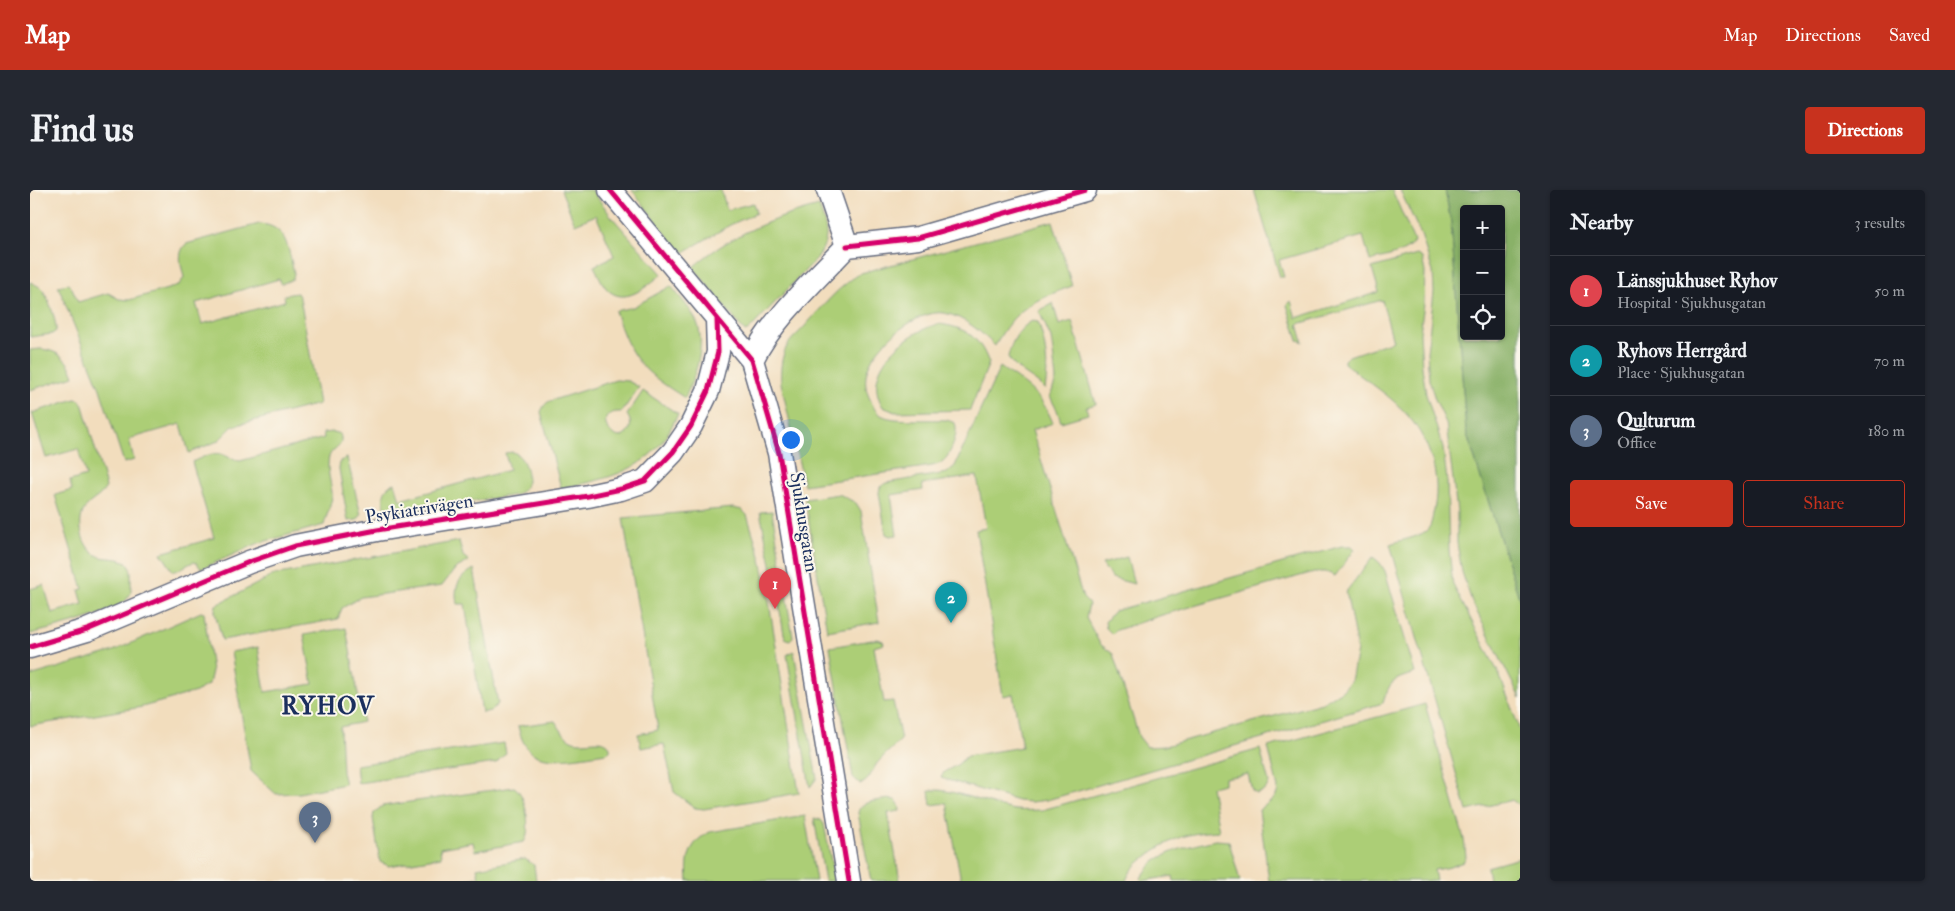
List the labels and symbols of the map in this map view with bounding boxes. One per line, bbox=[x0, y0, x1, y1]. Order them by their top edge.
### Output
your location bbox=[778, 427, 804, 453]
street label: Sjukhusgatan bbox=[784, 470, 824, 574]
street label: Psykiatrivägen bbox=[364, 489, 475, 529]
pin: 1 bbox=[759, 568, 791, 609]
pin: 2 bbox=[935, 582, 967, 623]
district label: RYHOV bbox=[281, 691, 376, 722]
pin: 3 bbox=[299, 802, 331, 843]

